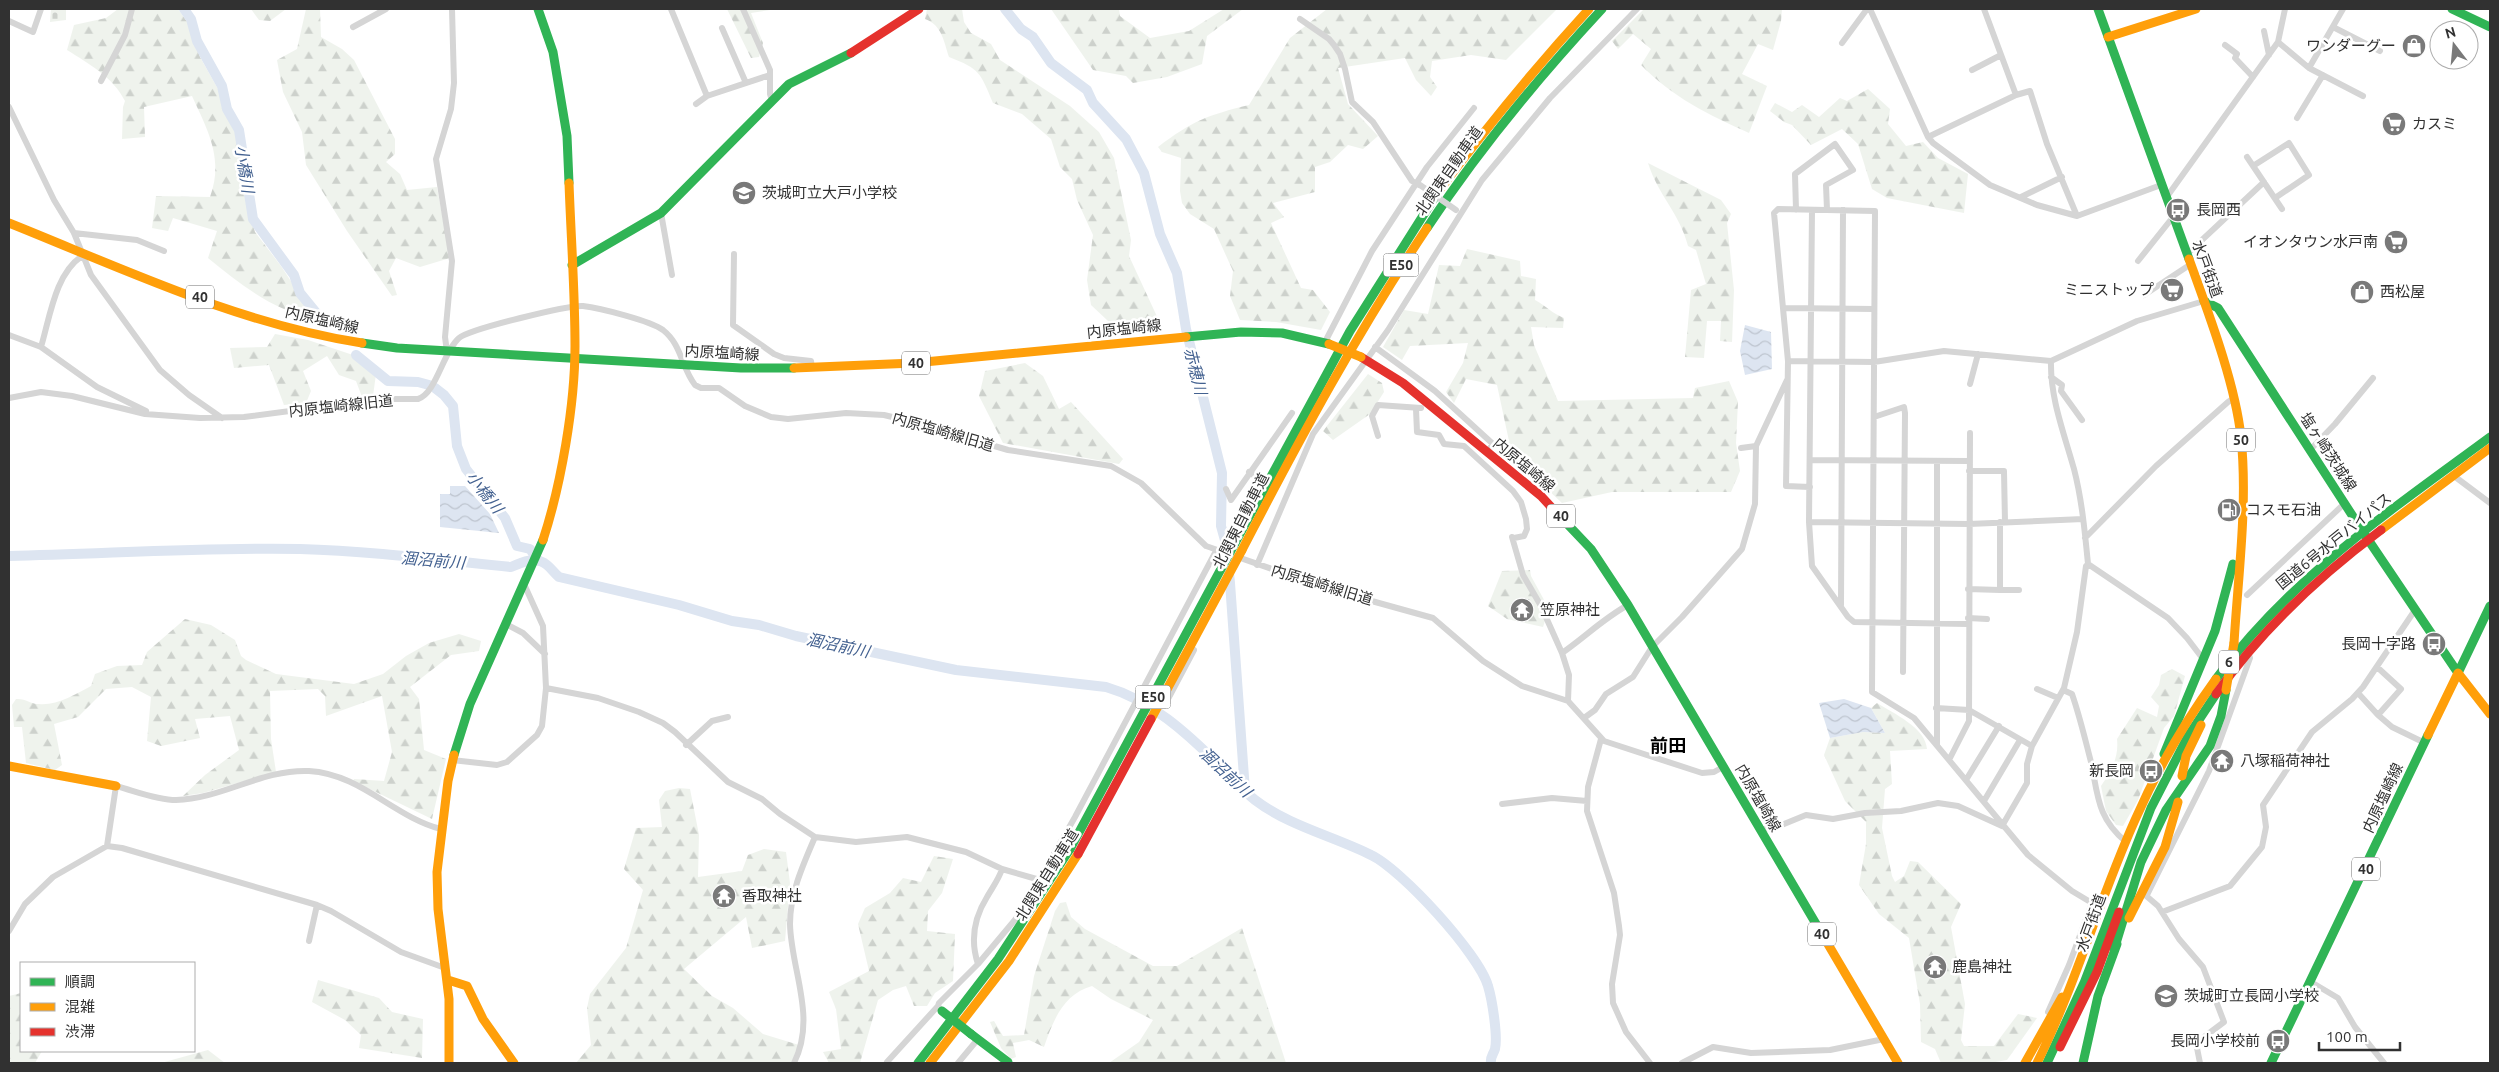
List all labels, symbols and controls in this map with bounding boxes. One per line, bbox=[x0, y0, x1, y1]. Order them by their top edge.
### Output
north arrow bbox=[2429, 20, 2479, 70]
text: N bbox=[2443, 23, 2458, 42]
shop icon: ワンダーグー bbox=[2401, 33, 2427, 59]
place label: ワンダーグー bbox=[2306, 37, 2396, 54]
supermarket icon: カスミ bbox=[2381, 111, 2407, 137]
place label: カスミ bbox=[2412, 115, 2457, 132]
street label: 北関東自動車道 bbox=[1412, 123, 1486, 219]
water label: 小橋川 bbox=[232, 144, 258, 196]
school or university icon: 茨城町立大戸小学校 bbox=[731, 180, 757, 206]
place label: 茨城町立大戸小学校 bbox=[762, 184, 897, 201]
bus stop icon: 長岡西 bbox=[2165, 197, 2191, 223]
place label: 長岡西 bbox=[2196, 201, 2241, 218]
supermarket icon: イオンタウン水戸南 bbox=[2383, 229, 2409, 255]
place label: イオンタウン水戸南 bbox=[2243, 233, 2378, 250]
street label: 水戸街道 bbox=[2189, 238, 2226, 300]
road number: E50 bbox=[1384, 254, 1418, 276]
supermarket icon: ミニストップ bbox=[2159, 277, 2185, 303]
shop icon: 西松屋 bbox=[2349, 279, 2375, 305]
place label: ミニストップ bbox=[2064, 281, 2154, 298]
place label: 西松屋 bbox=[2380, 283, 2425, 300]
road number: 40 bbox=[186, 286, 214, 308]
street label: 内原塩崎線 bbox=[284, 303, 361, 336]
street label: 内原塩崎線 bbox=[1086, 316, 1162, 341]
street label: 内原塩崎線 bbox=[684, 342, 760, 363]
water label: 赤穂川 bbox=[1181, 346, 1211, 398]
road number: 40 bbox=[902, 352, 930, 374]
street label: 内原塩崎線旧道 bbox=[288, 392, 394, 419]
street label: 内原塩崎線旧道 bbox=[890, 409, 996, 454]
street label: 塩ヶ崎茨城線 bbox=[2297, 409, 2360, 494]
road number: 50 bbox=[2227, 428, 2255, 452]
street label: 内原塩崎線 bbox=[1490, 434, 1559, 495]
water label: 小橋川 bbox=[463, 468, 508, 518]
street label: 北関東自動車道 bbox=[1209, 470, 1272, 571]
street label: 国道6号水戸バイパス bbox=[2273, 489, 2395, 592]
fuel station icon: コスモ石油 bbox=[2216, 497, 2242, 523]
place label: コスモ石油 bbox=[2246, 501, 2321, 518]
road number: 40 bbox=[1547, 504, 1575, 528]
water label: 涸沼前川 bbox=[400, 548, 468, 572]
street label: 内原塩崎線旧道 bbox=[1269, 561, 1375, 608]
temple icon: 笠原神社 bbox=[1509, 597, 1535, 623]
place label: 笠原神社 bbox=[1540, 601, 1600, 618]
water label: 涸沼前川 bbox=[805, 630, 873, 661]
bus stop icon: 長岡十字路 bbox=[2421, 631, 2447, 657]
place label: 長岡十字路 bbox=[2341, 635, 2416, 652]
road number: 6 bbox=[2219, 650, 2239, 674]
road number: E50 bbox=[1136, 686, 1170, 709]
district label: 前田 bbox=[1650, 735, 1686, 755]
water label: 涸沼前川 bbox=[1196, 744, 1257, 802]
temple icon: 八塚稲荷神社 bbox=[2209, 748, 2235, 774]
place label: 八塚稲荷神社 bbox=[2240, 752, 2330, 769]
bus stop icon: 新長岡 bbox=[2138, 758, 2164, 784]
street label: 内原塩崎線 bbox=[2359, 760, 2406, 835]
street label: 内原塩崎線 bbox=[1732, 761, 1785, 834]
place label: 新長岡 bbox=[2089, 762, 2134, 779]
street label: 北関東自動車道 bbox=[1012, 826, 1082, 924]
road number: 40 bbox=[2352, 858, 2380, 881]
temple icon: 香取神社 bbox=[711, 883, 737, 909]
place label: 香取神社 bbox=[742, 887, 802, 904]
street label: 水戸街道 bbox=[2072, 892, 2109, 954]
road number: 40 bbox=[1808, 922, 1836, 946]
temple icon: 鹿島神社 bbox=[1922, 954, 1948, 980]
place label: 鹿島神社 bbox=[1952, 958, 2012, 975]
legend bbox=[20, 962, 195, 1052]
text: 順調 bbox=[65, 973, 95, 990]
school or university icon: 茨城町立長岡小学校 bbox=[2153, 983, 2179, 1009]
place label: 茨城町立長岡小学校 bbox=[2184, 987, 2319, 1004]
text: 混雑 bbox=[65, 998, 95, 1015]
scale bar bbox=[2319, 1020, 2400, 1052]
text: 渋滞 bbox=[65, 1023, 95, 1040]
bus stop icon: 長岡小学校前 bbox=[2265, 1028, 2291, 1054]
text: 100 m bbox=[2326, 1028, 2368, 1045]
place label: 長岡小学校前 bbox=[2170, 1032, 2260, 1049]

